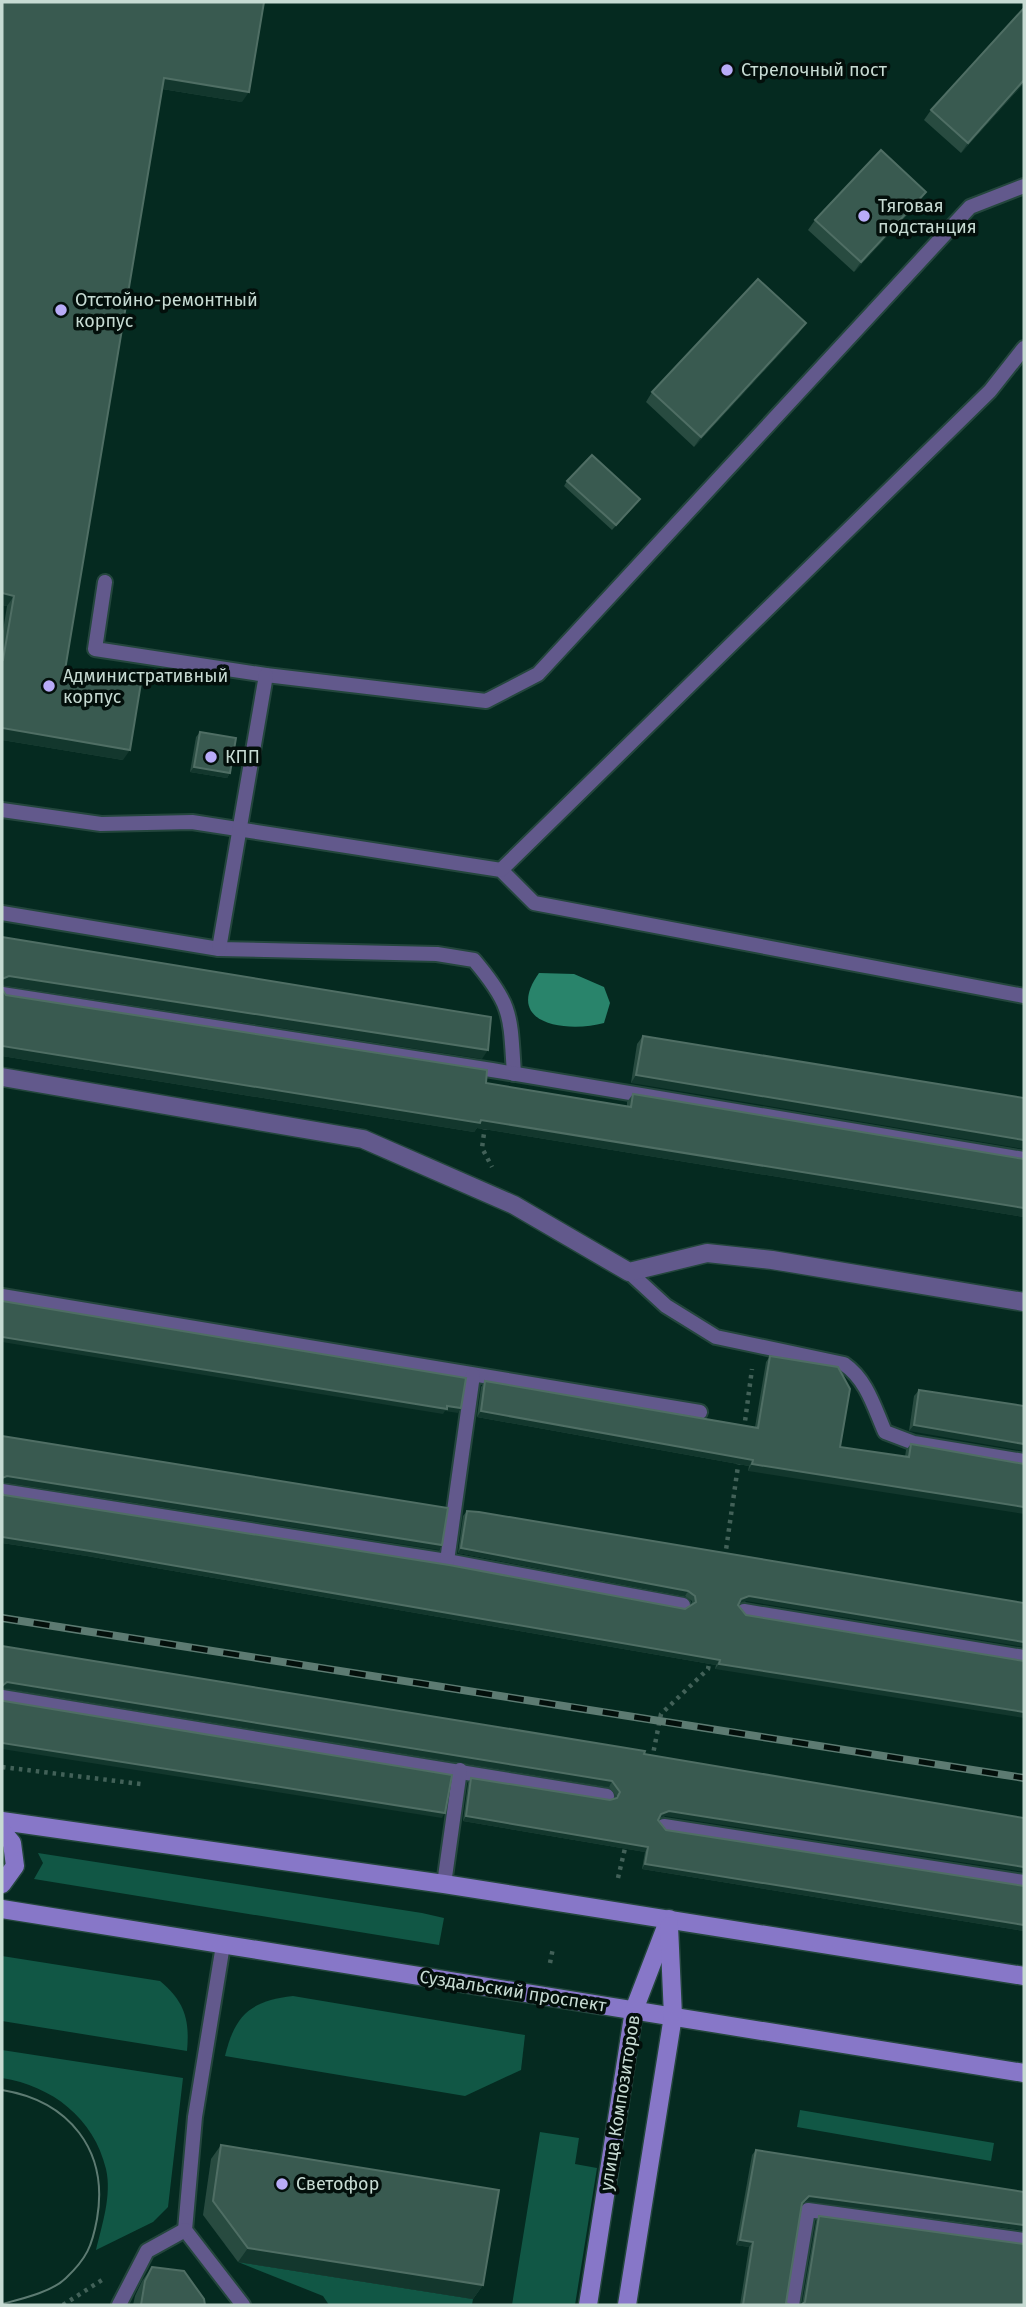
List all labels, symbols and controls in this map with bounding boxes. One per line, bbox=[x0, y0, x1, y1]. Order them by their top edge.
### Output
place label: Стрелочный пост bbox=[741, 59, 888, 81]
marker: Стрелочный пост bbox=[719, 62, 735, 78]
place label: Тяговая подстанция bbox=[878, 195, 977, 238]
marker: Тяговая подстанция bbox=[856, 208, 872, 224]
place label: Отстойно-ремонтный корпус bbox=[75, 289, 258, 332]
marker: Отстойно-ремонтный корпус bbox=[53, 302, 69, 318]
place label: Административный корпус bbox=[63, 665, 228, 708]
marker: Административный корпус bbox=[41, 678, 57, 694]
place label: КПП bbox=[225, 746, 260, 768]
marker: КПП bbox=[203, 749, 219, 765]
street label: Суздальский проспект bbox=[418, 1965, 609, 2017]
street label: улица Композиторов bbox=[595, 2013, 645, 2193]
place label: Светофор bbox=[296, 2173, 379, 2195]
marker: Светофор bbox=[274, 2176, 290, 2192]

